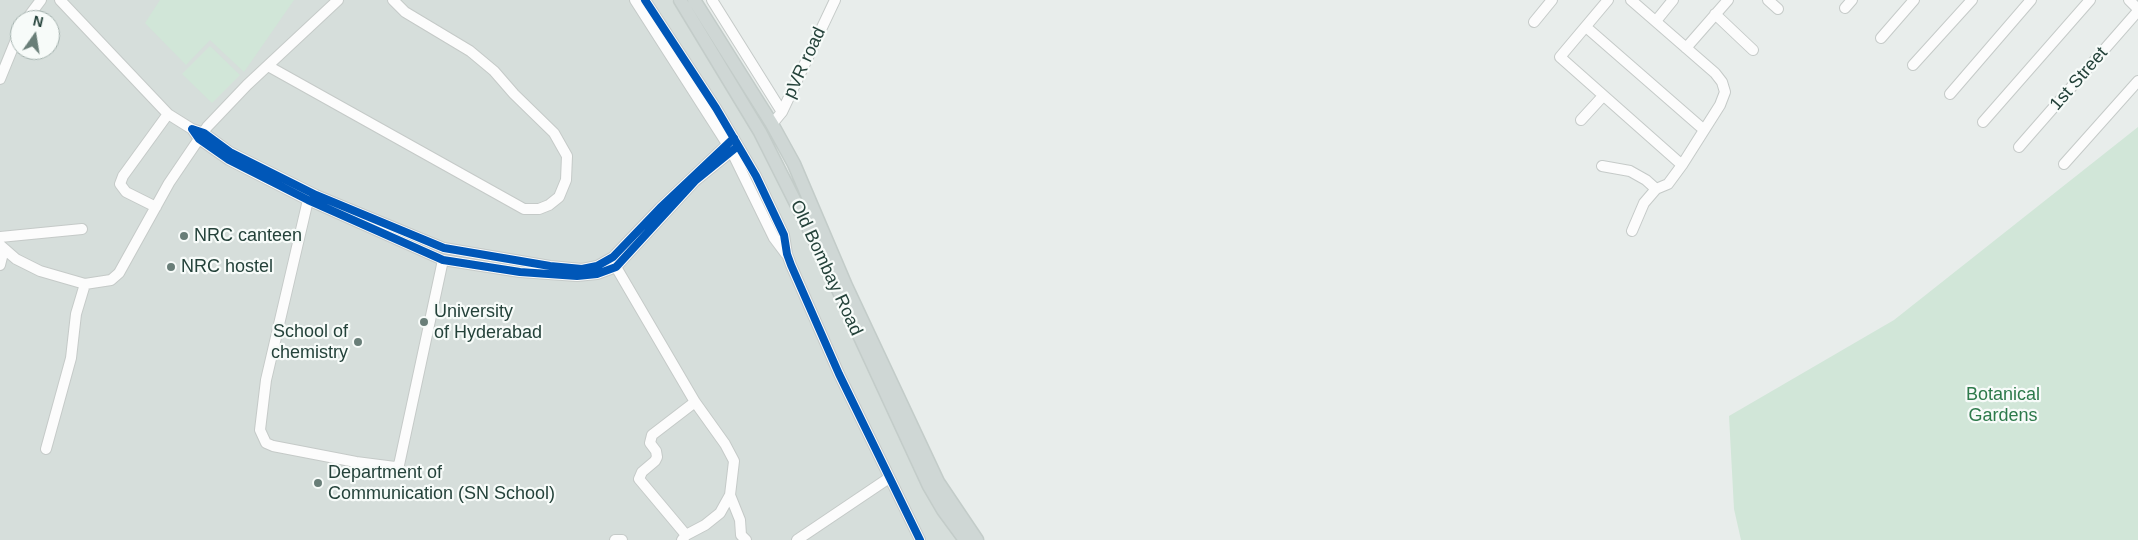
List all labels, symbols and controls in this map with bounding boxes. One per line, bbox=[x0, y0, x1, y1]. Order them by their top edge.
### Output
north arrow bbox=[10, 10, 60, 60]
text: N bbox=[31, 12, 45, 30]
street label: pVR road bbox=[779, 24, 831, 102]
street label: 1st Street bbox=[2046, 43, 2112, 115]
street label: Old Bombay Road bbox=[785, 197, 867, 339]
place label: NRC canteen bbox=[194, 225, 302, 247]
marker: NRC canteen bbox=[178, 230, 190, 242]
place label: NRC hostel bbox=[181, 256, 273, 278]
marker: NRC hostel bbox=[165, 261, 177, 273]
place label: University of Hyderabad bbox=[434, 301, 542, 344]
marker: University of Hyderabad bbox=[418, 316, 430, 328]
place label: School of chemistry bbox=[271, 321, 348, 364]
marker: School of chemistry bbox=[352, 336, 364, 348]
park label: Botanical Gardens bbox=[1966, 384, 2040, 426]
place label: Department of Communication (SN School) bbox=[328, 462, 555, 504]
marker: Department of Communication (SN School) bbox=[312, 477, 324, 489]

